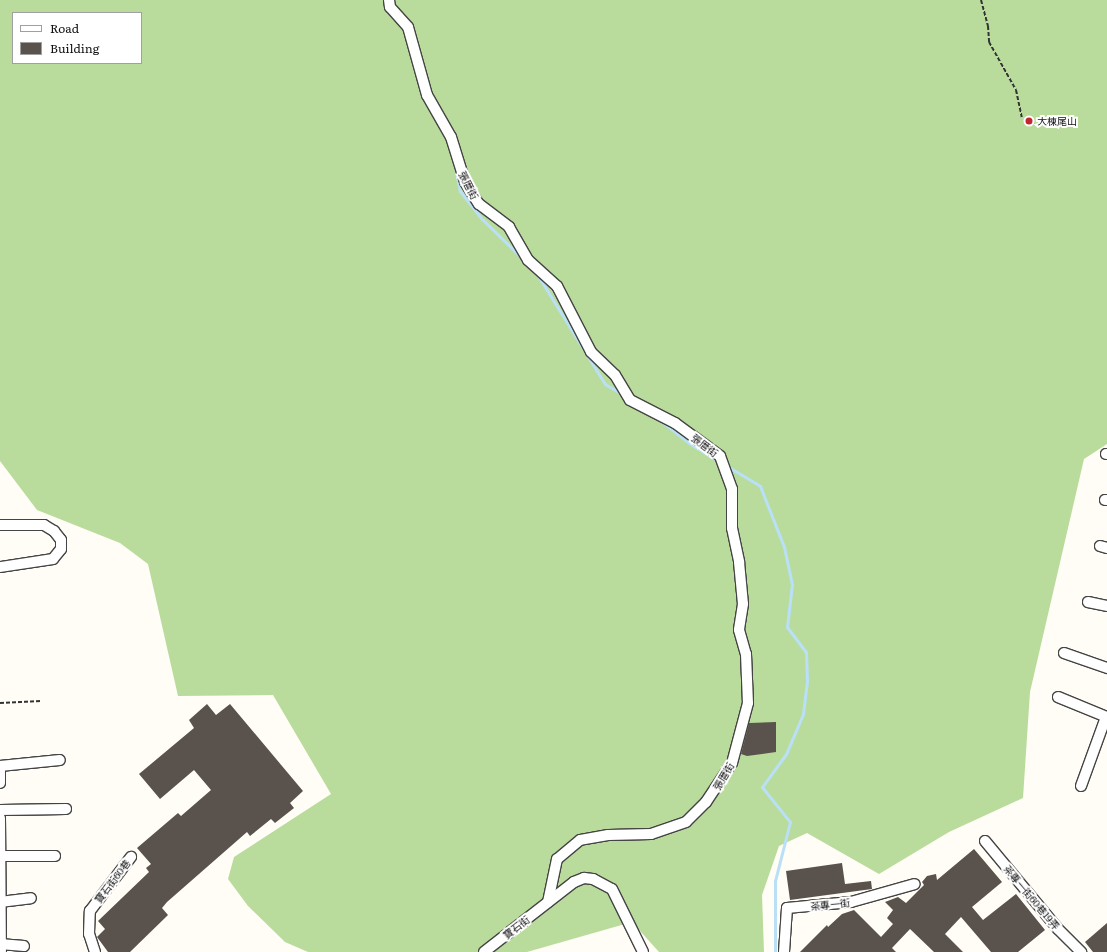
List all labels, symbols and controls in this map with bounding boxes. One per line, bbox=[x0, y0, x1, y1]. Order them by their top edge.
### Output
legend bbox=[12, 12, 142, 64]
text: Road bbox=[50, 19, 79, 37]
text: Building bbox=[50, 39, 99, 57]
place label: 大棟尾山 bbox=[1037, 115, 1077, 127]
marker: 大棟尾山 bbox=[1024, 116, 1034, 126]
street label: 張厝街 bbox=[457, 169, 481, 201]
street label: 張厝街 bbox=[689, 431, 721, 459]
street label: 張厝街 bbox=[710, 760, 736, 792]
street label: 寶石街60巷 bbox=[92, 857, 132, 905]
street label: 茶專一街60巷19弄 bbox=[1002, 862, 1062, 932]
street label: 茶專一街 bbox=[809, 896, 851, 912]
street label: 寶石街 bbox=[500, 913, 532, 941]

